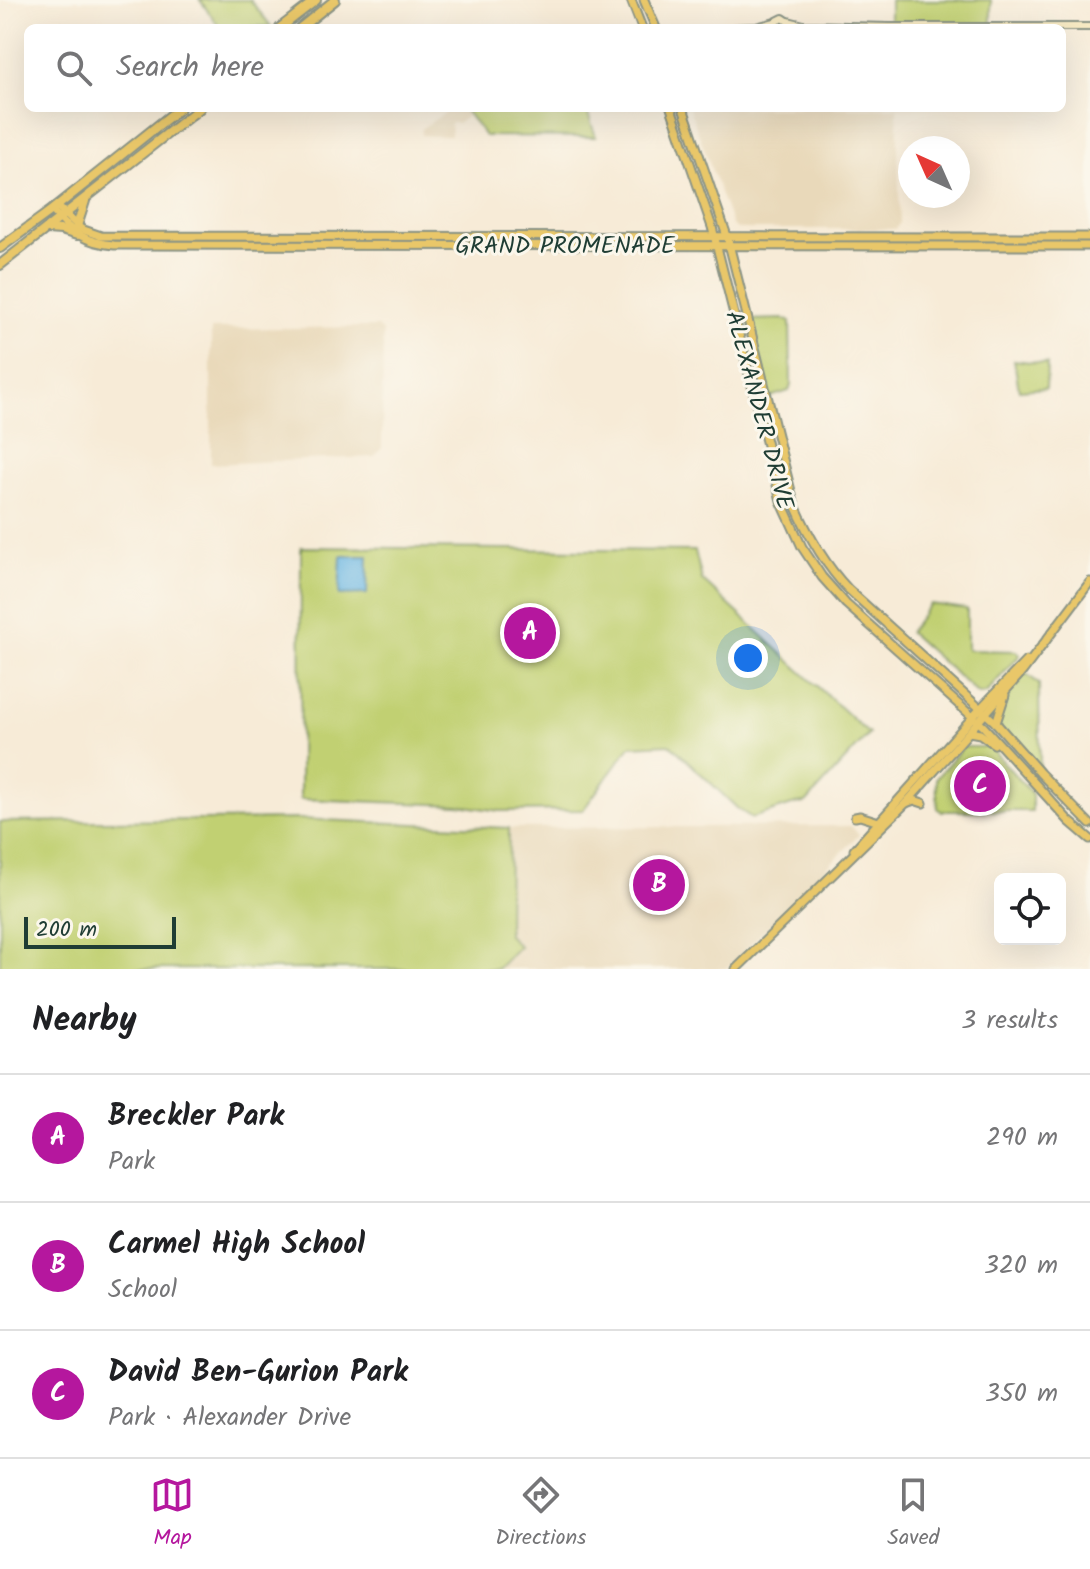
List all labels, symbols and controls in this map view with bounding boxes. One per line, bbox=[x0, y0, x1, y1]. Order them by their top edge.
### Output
search box bbox=[24, 24, 1066, 112]
text: Search here bbox=[116, 44, 264, 92]
icon: search bbox=[52, 46, 96, 90]
north arrow bbox=[898, 136, 970, 208]
street label: GRAND PROMENADE bbox=[455, 227, 676, 266]
street label: ALEXANDER DRIVE bbox=[713, 307, 804, 515]
pin: A bbox=[504, 603, 556, 663]
your location bbox=[728, 638, 768, 678]
pin: C bbox=[954, 756, 1006, 816]
pin: B bbox=[633, 855, 685, 915]
map controls bbox=[994, 873, 1066, 945]
button: locate bbox=[994, 873, 1066, 945]
scale bar bbox=[24, 913, 176, 949]
text: 200 m bbox=[36, 913, 97, 948]
text: Nearby bbox=[32, 994, 137, 1048]
text: 3 results bbox=[961, 1000, 1058, 1042]
text: Breckler Park bbox=[108, 1093, 284, 1141]
text: A bbox=[50, 1117, 66, 1159]
text: 290 m bbox=[986, 1117, 1058, 1159]
text: Park bbox=[108, 1141, 155, 1183]
text: Carmel High School bbox=[108, 1221, 365, 1269]
text: B bbox=[50, 1245, 66, 1287]
text: 320 m bbox=[984, 1245, 1058, 1287]
text: School bbox=[108, 1269, 177, 1311]
text: David Ben-Gurion Park bbox=[108, 1349, 408, 1397]
text: C bbox=[50, 1373, 66, 1415]
text: 350 m bbox=[985, 1373, 1058, 1415]
text: Park · Alexander Drive bbox=[108, 1397, 351, 1439]
tab: Map bbox=[150, 1473, 194, 1556]
tab: Directions bbox=[495, 1473, 587, 1556]
tab: Saved bbox=[887, 1473, 940, 1556]

